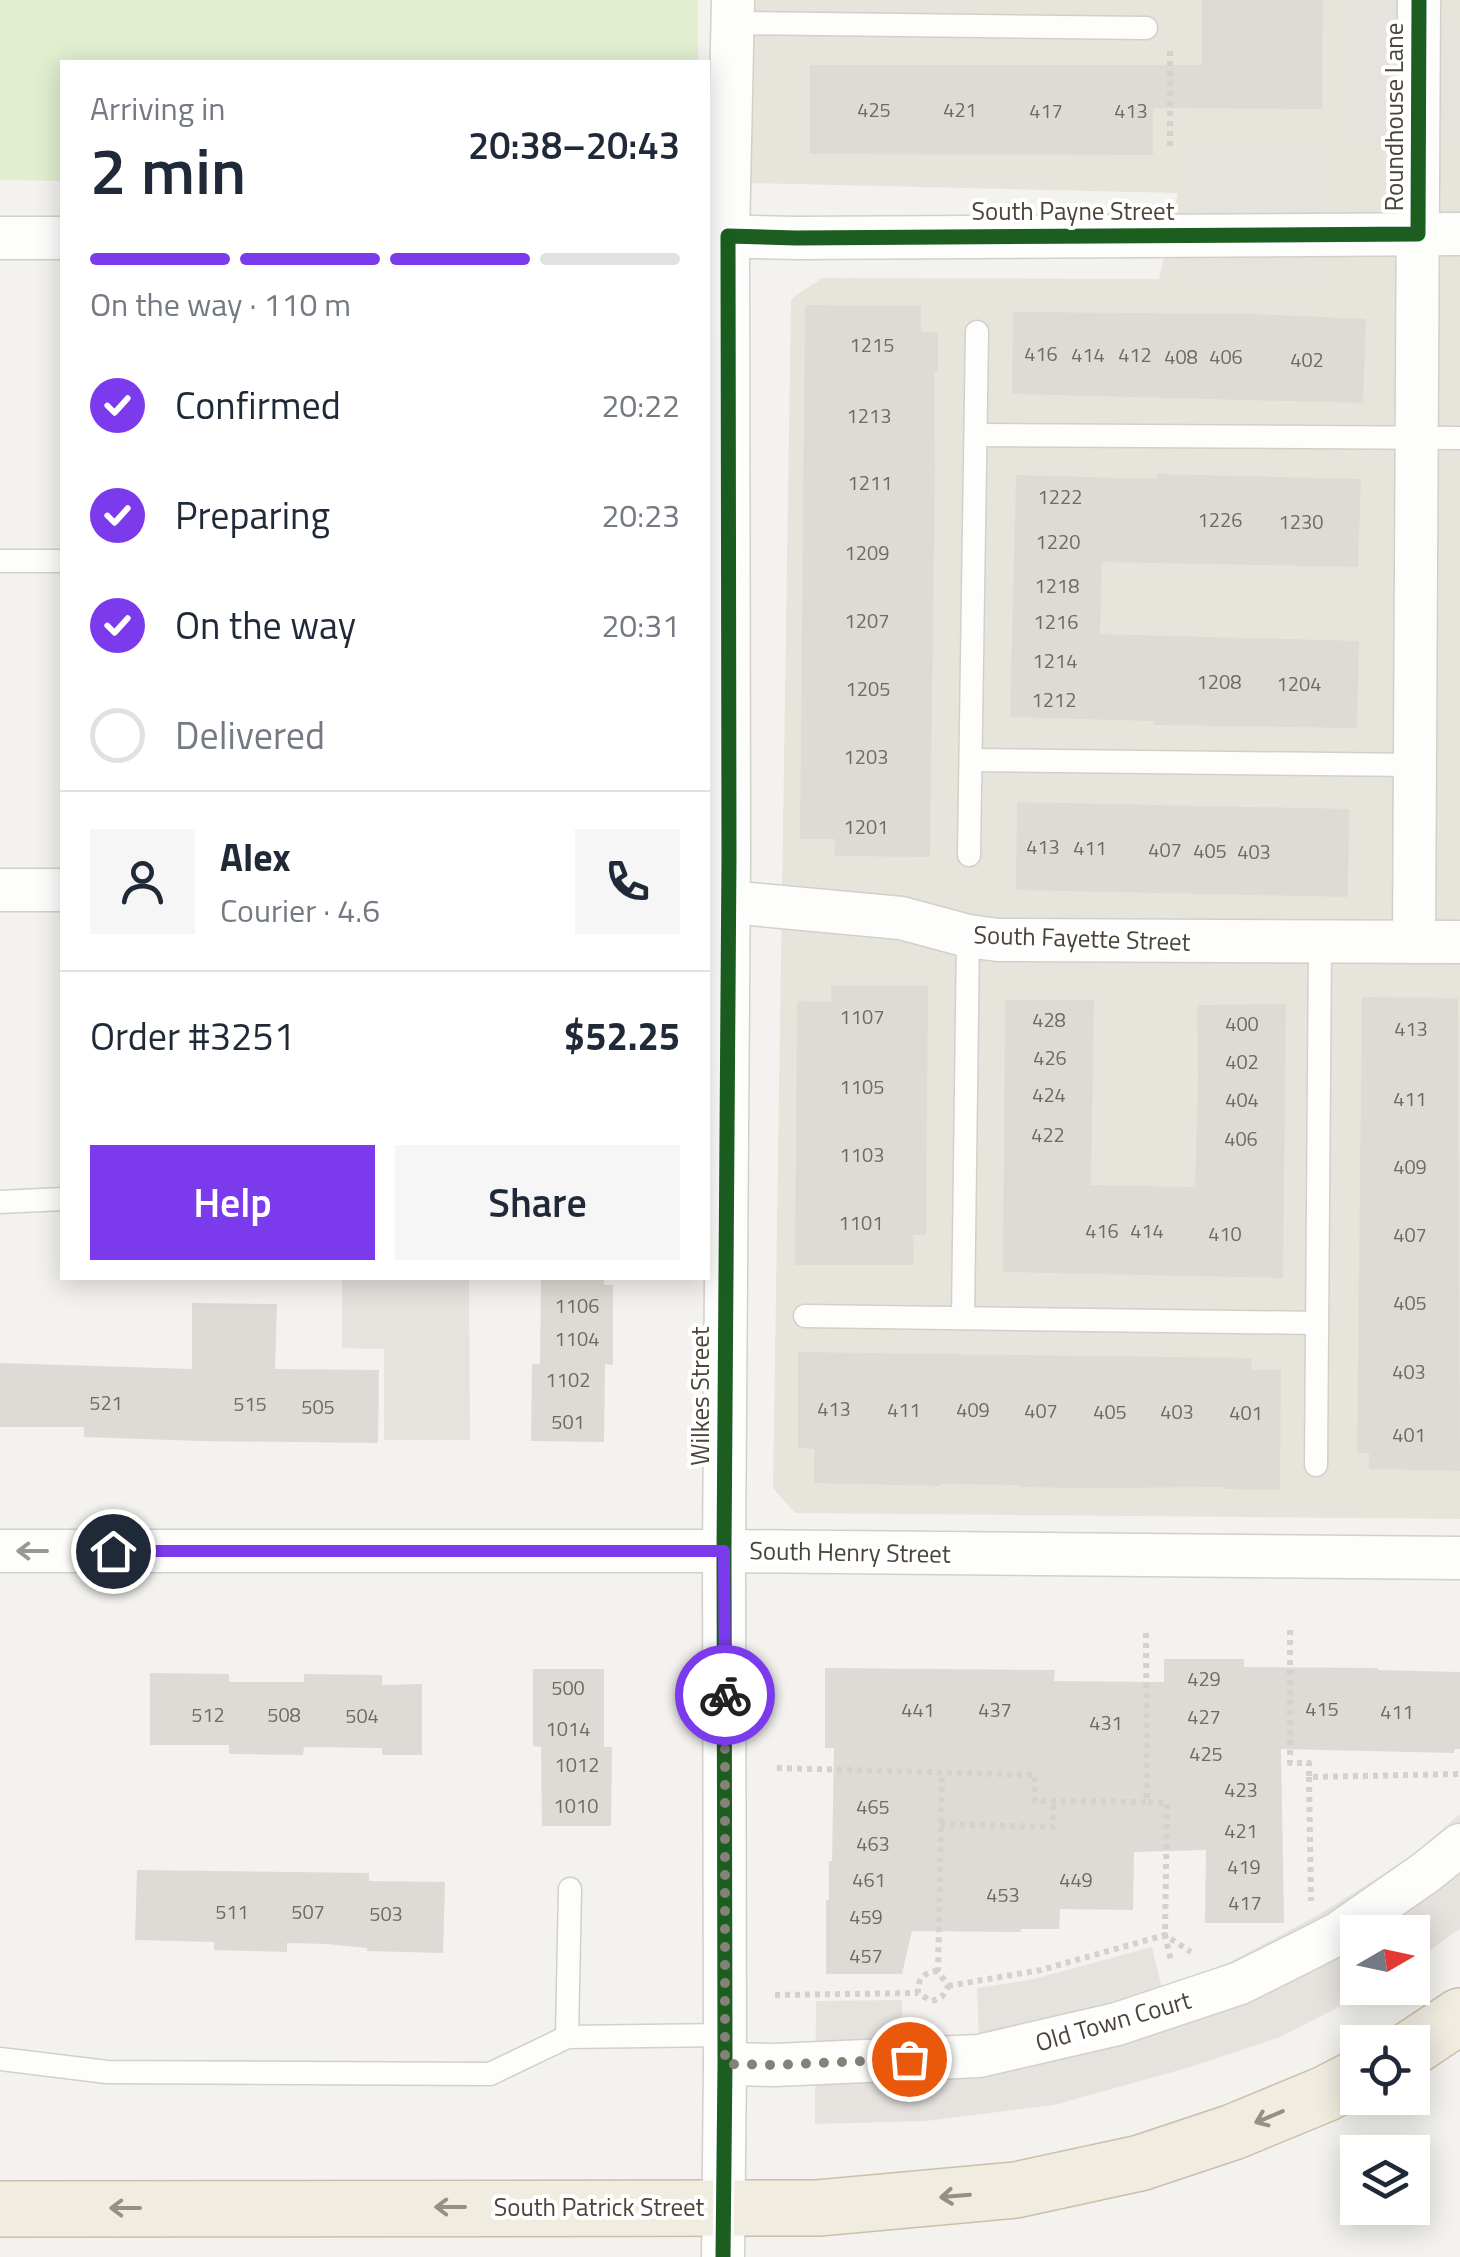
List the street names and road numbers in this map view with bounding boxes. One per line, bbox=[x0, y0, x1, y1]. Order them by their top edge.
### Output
street label: Roundhouse Lane bbox=[1375, 23, 1413, 211]
street label: South Payne Street bbox=[972, 192, 1175, 230]
street label: South Fayette Street bbox=[973, 915, 1191, 961]
street label: Wilkes Street bbox=[681, 1326, 719, 1466]
street label: South Henry Street bbox=[749, 1531, 951, 1573]
street label: Old Town Court bbox=[1031, 1981, 1195, 2061]
street label: South Patrick Street bbox=[494, 2188, 705, 2226]

